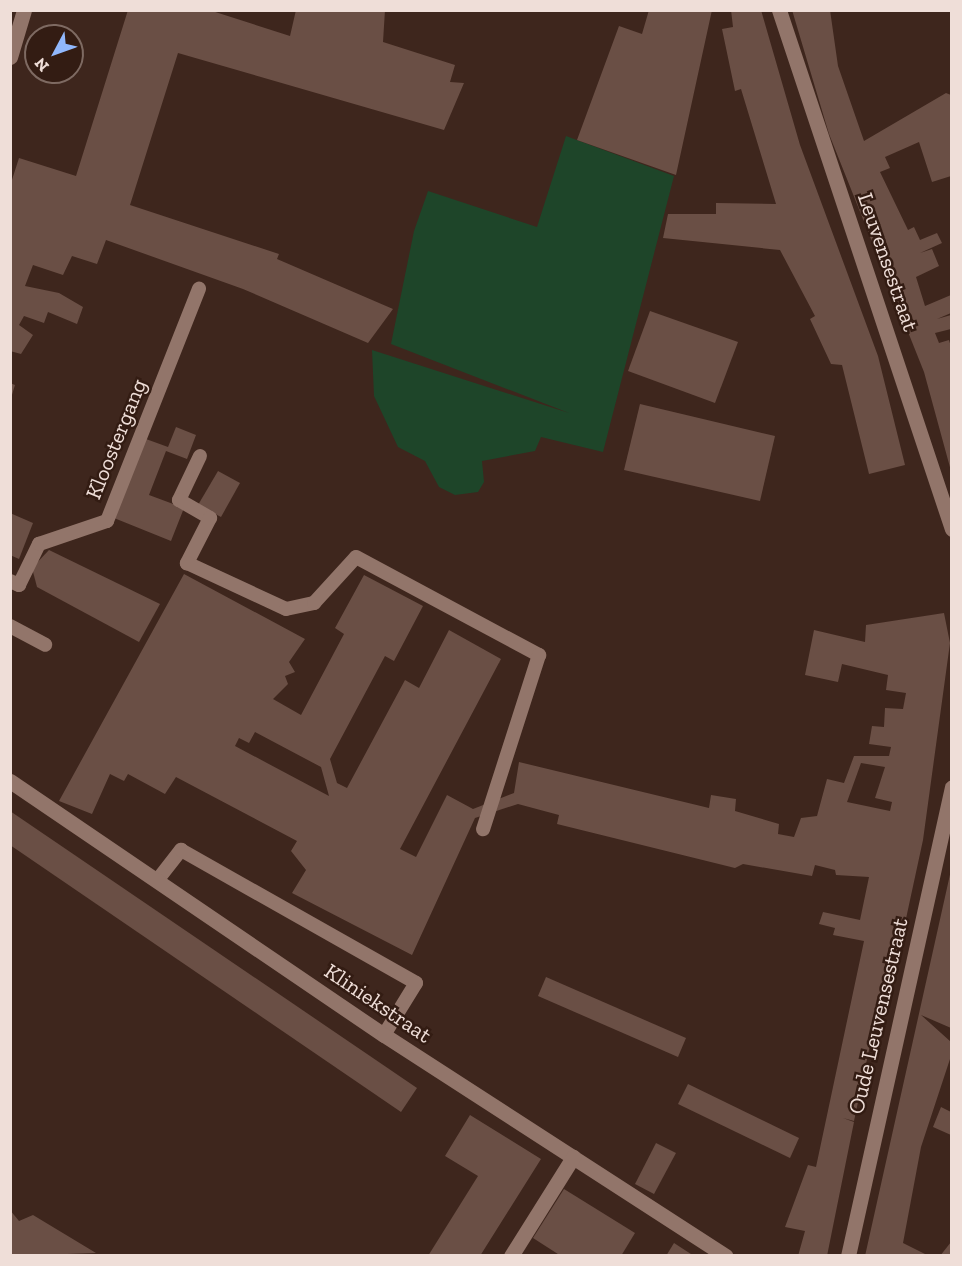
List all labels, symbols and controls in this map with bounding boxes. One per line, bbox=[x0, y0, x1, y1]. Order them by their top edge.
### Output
north arrow bbox=[24, 24, 84, 84]
text: N bbox=[30, 54, 53, 76]
street label: Leuvensestraat bbox=[852, 189, 924, 335]
street label: Kloostergang bbox=[80, 375, 152, 503]
street label: Oude Leuvensestraat bbox=[843, 915, 913, 1117]
street label: Kliniekstraat bbox=[320, 958, 436, 1048]

